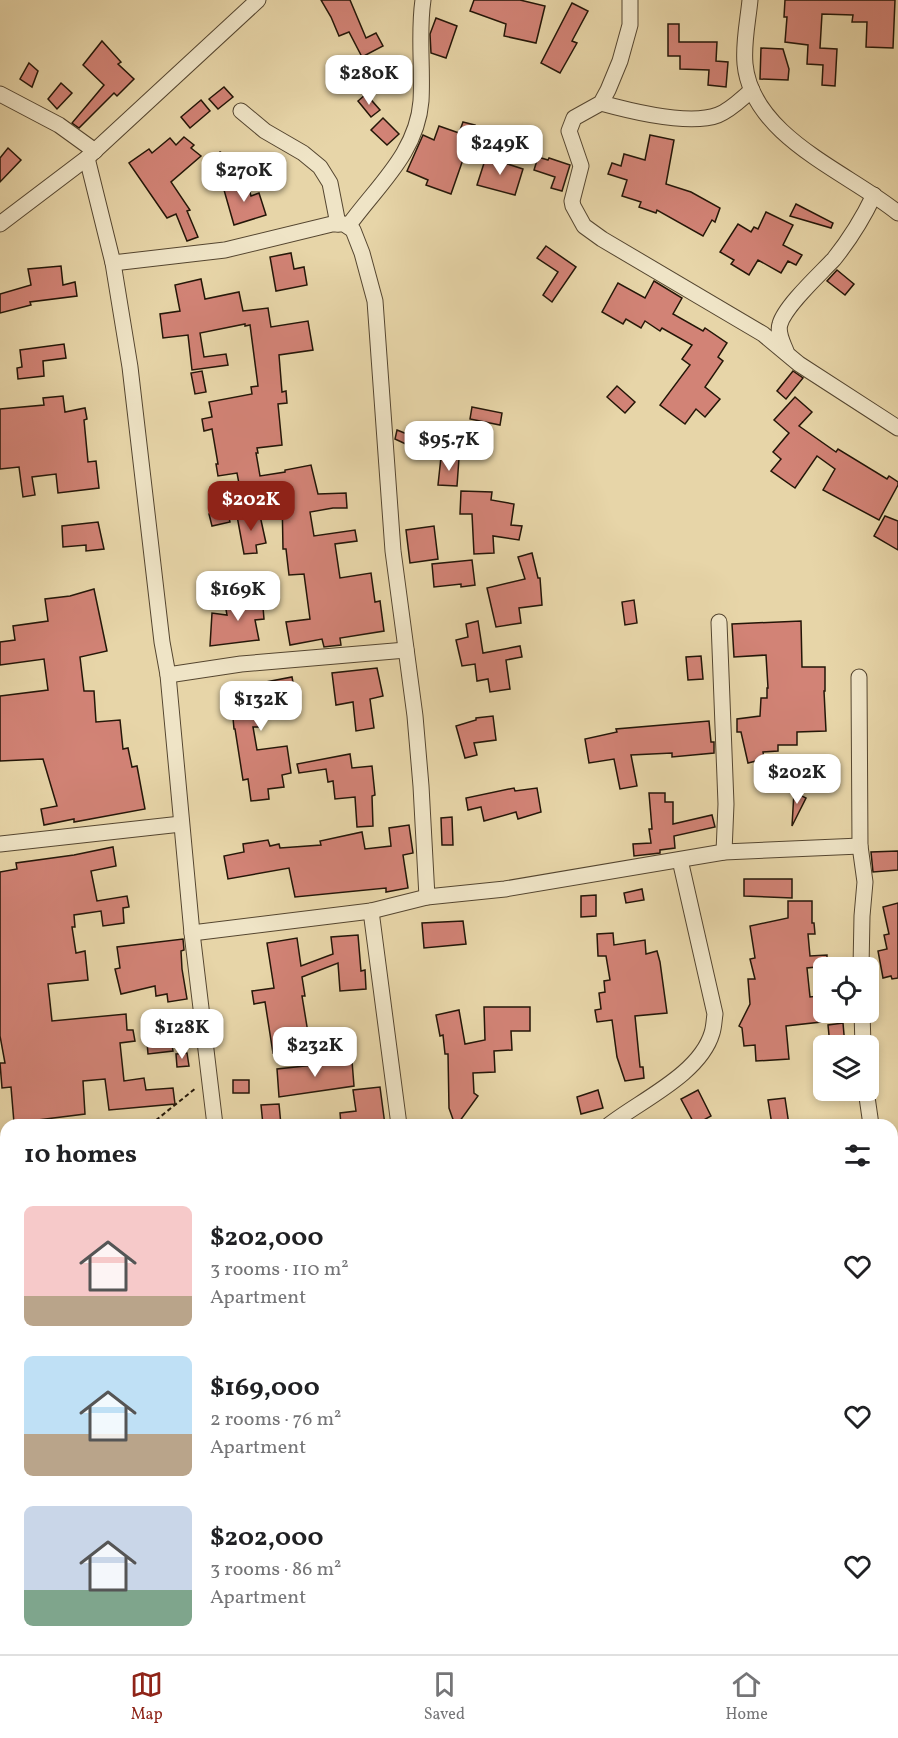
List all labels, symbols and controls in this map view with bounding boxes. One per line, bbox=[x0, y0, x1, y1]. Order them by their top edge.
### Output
pin: $280K bbox=[327, 55, 411, 106]
text: $280K bbox=[339, 60, 399, 88]
pin: $249K bbox=[458, 125, 542, 176]
text: $249K bbox=[471, 130, 529, 158]
pin: $270K bbox=[202, 152, 286, 203]
text: $270K bbox=[216, 157, 273, 185]
pin: $95.7K bbox=[400, 421, 498, 472]
text: $95.7K bbox=[419, 426, 479, 454]
pin: $202K bbox=[209, 481, 293, 532]
text: $202K bbox=[222, 486, 280, 514]
pin: $169K bbox=[196, 571, 280, 622]
text: $169K bbox=[210, 576, 266, 604]
pin: $132K bbox=[219, 681, 303, 732]
text: $132K bbox=[234, 686, 288, 714]
pin: $202K bbox=[755, 754, 839, 805]
text: $202K bbox=[768, 759, 826, 787]
map controls bbox=[813, 957, 879, 1101]
button: locate bbox=[813, 957, 879, 1023]
pin: $128K bbox=[140, 1009, 224, 1060]
text: $128K bbox=[155, 1014, 209, 1042]
pin: $232K bbox=[273, 1027, 357, 1078]
text: $232K bbox=[287, 1032, 343, 1060]
button: layers bbox=[813, 1035, 879, 1101]
text: 10 homes bbox=[24, 1137, 137, 1173]
icon: filters bbox=[841, 1139, 874, 1172]
text: $202,000 bbox=[210, 1220, 324, 1256]
icon: home bbox=[72, 1230, 144, 1302]
icon: heart bbox=[841, 1250, 874, 1283]
text: 3 rooms · 110 m² bbox=[210, 1256, 349, 1284]
text: Apartment bbox=[210, 1284, 306, 1312]
text: $169,000 bbox=[210, 1370, 320, 1406]
icon: home bbox=[72, 1380, 144, 1452]
icon: heart bbox=[841, 1400, 874, 1433]
text: 2 rooms · 76 m² bbox=[210, 1406, 342, 1434]
text: Apartment bbox=[210, 1434, 306, 1462]
text: $202,000 bbox=[210, 1520, 324, 1556]
icon: home bbox=[72, 1530, 144, 1602]
icon: heart bbox=[841, 1550, 874, 1583]
text: 3 rooms · 86 m² bbox=[210, 1556, 341, 1584]
text: Apartment bbox=[210, 1584, 306, 1612]
tab: Map bbox=[130, 1668, 163, 1726]
tab: Saved bbox=[424, 1668, 465, 1726]
tab: Home bbox=[725, 1668, 768, 1726]

